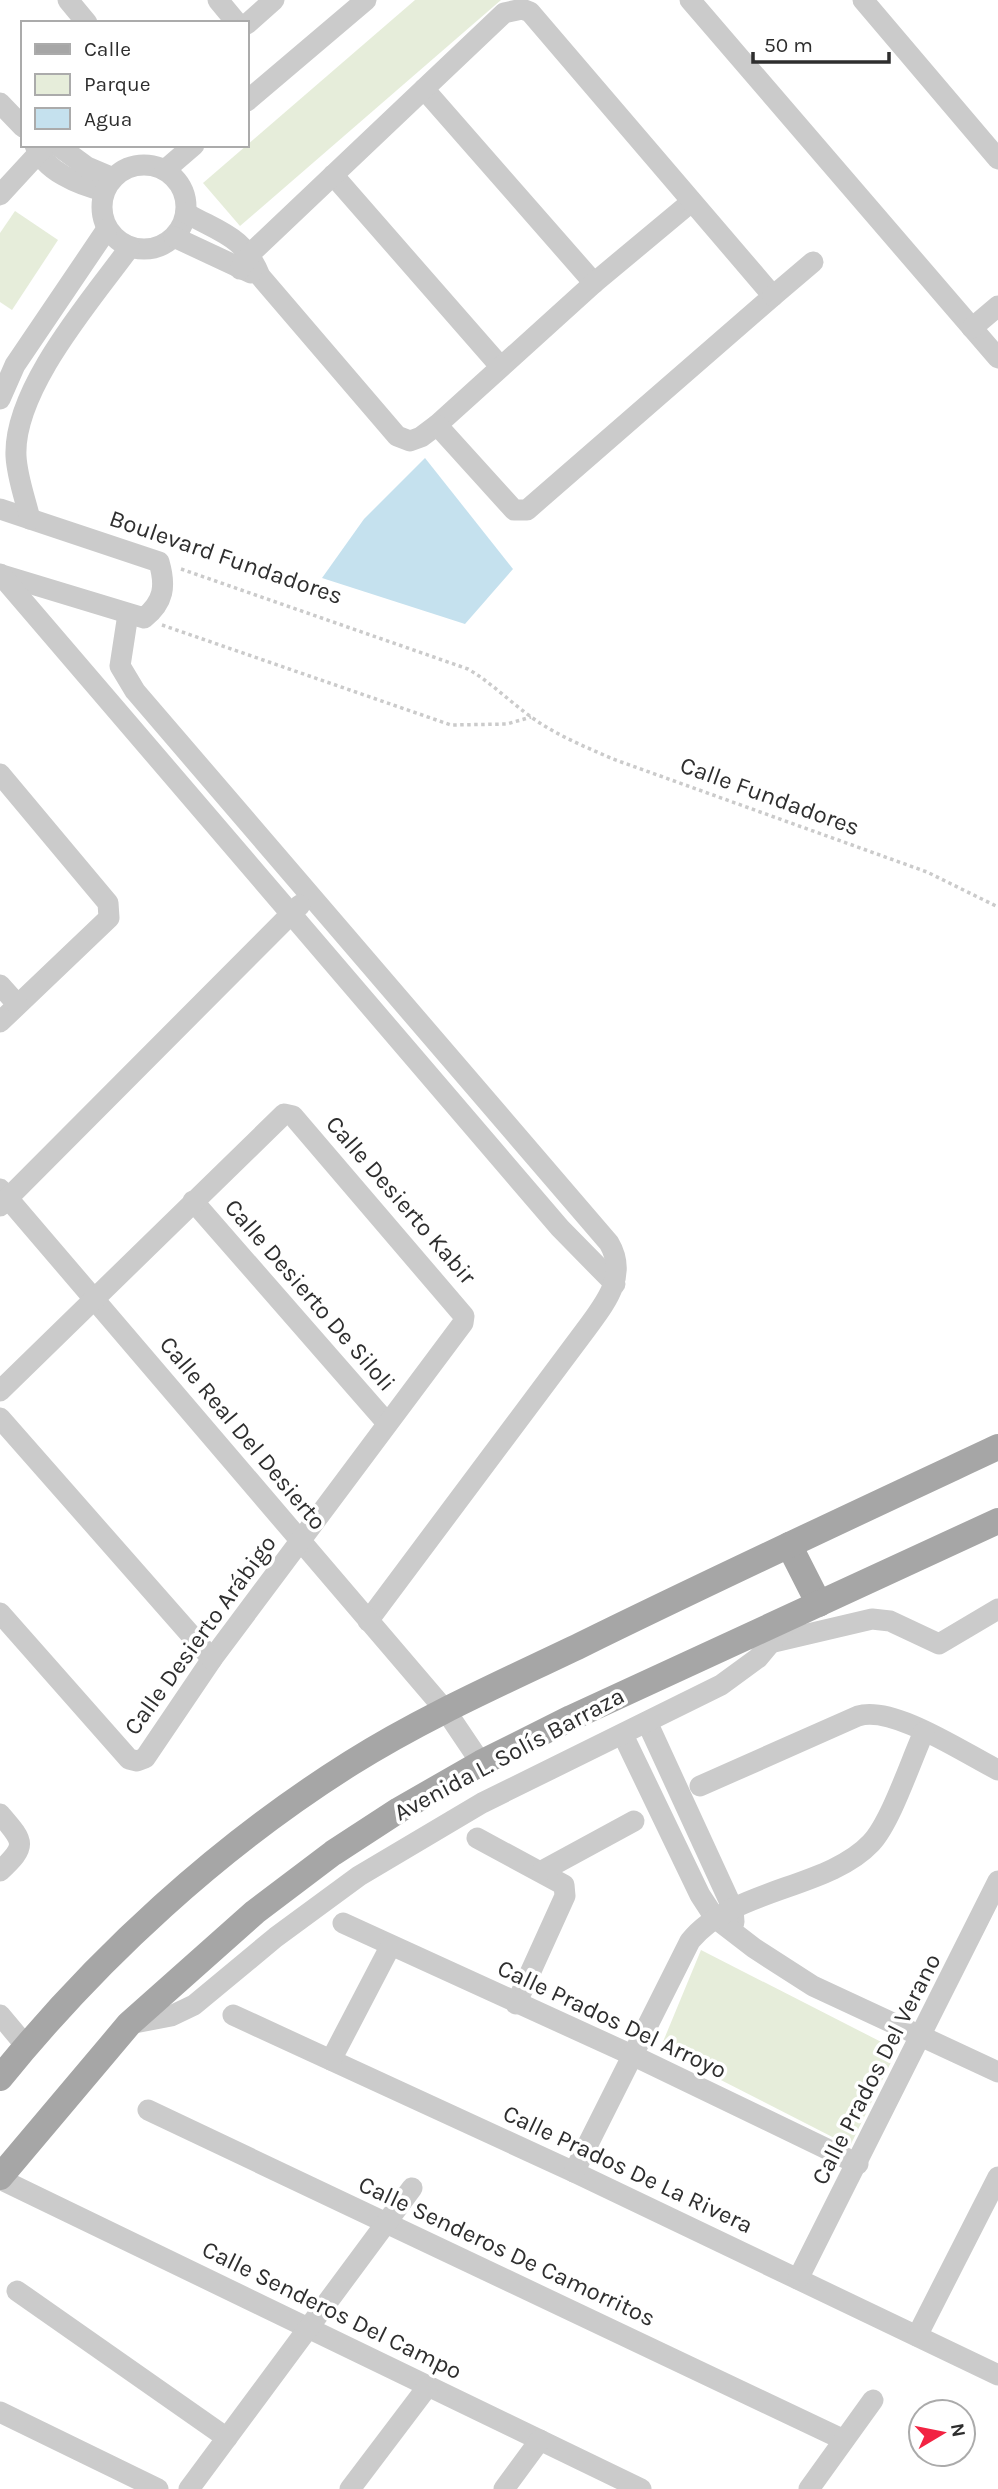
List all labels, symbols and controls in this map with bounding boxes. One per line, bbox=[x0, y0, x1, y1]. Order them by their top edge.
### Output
legend bbox=[21, 21, 248, 147]
scale bar bbox=[753, 21, 890, 65]
text: 50 m bbox=[764, 33, 813, 57]
text: Calle bbox=[84, 37, 131, 61]
text: Parque bbox=[84, 72, 151, 96]
text: Agua bbox=[84, 107, 132, 131]
street label: Boulevard Fundadores bbox=[106, 504, 346, 610]
street label: Calle Fundadores bbox=[677, 751, 863, 841]
street label: Calle Desierto Kabir bbox=[320, 1110, 482, 1290]
street label: Calle Desierto De Siloli bbox=[219, 1193, 401, 1397]
street label: Calle Real Del Desierto bbox=[154, 1331, 332, 1535]
street label: Calle Desierto Arábigo bbox=[118, 1530, 282, 1740]
street label: Avenida L. Solís Barraza bbox=[389, 1681, 629, 1827]
street label: Calle Prados Del Verano bbox=[806, 1949, 946, 2189]
street label: Calle Prados Del Arroyo bbox=[493, 1954, 731, 2084]
street label: Calle Prados De La Rivera bbox=[499, 2099, 757, 2239]
street label: Calle Senderos De Camorritos bbox=[354, 2170, 660, 2332]
street label: Calle Senderos Del Campo bbox=[198, 2235, 466, 2385]
north arrow bbox=[907, 2398, 977, 2468]
text: N bbox=[946, 2422, 970, 2439]

